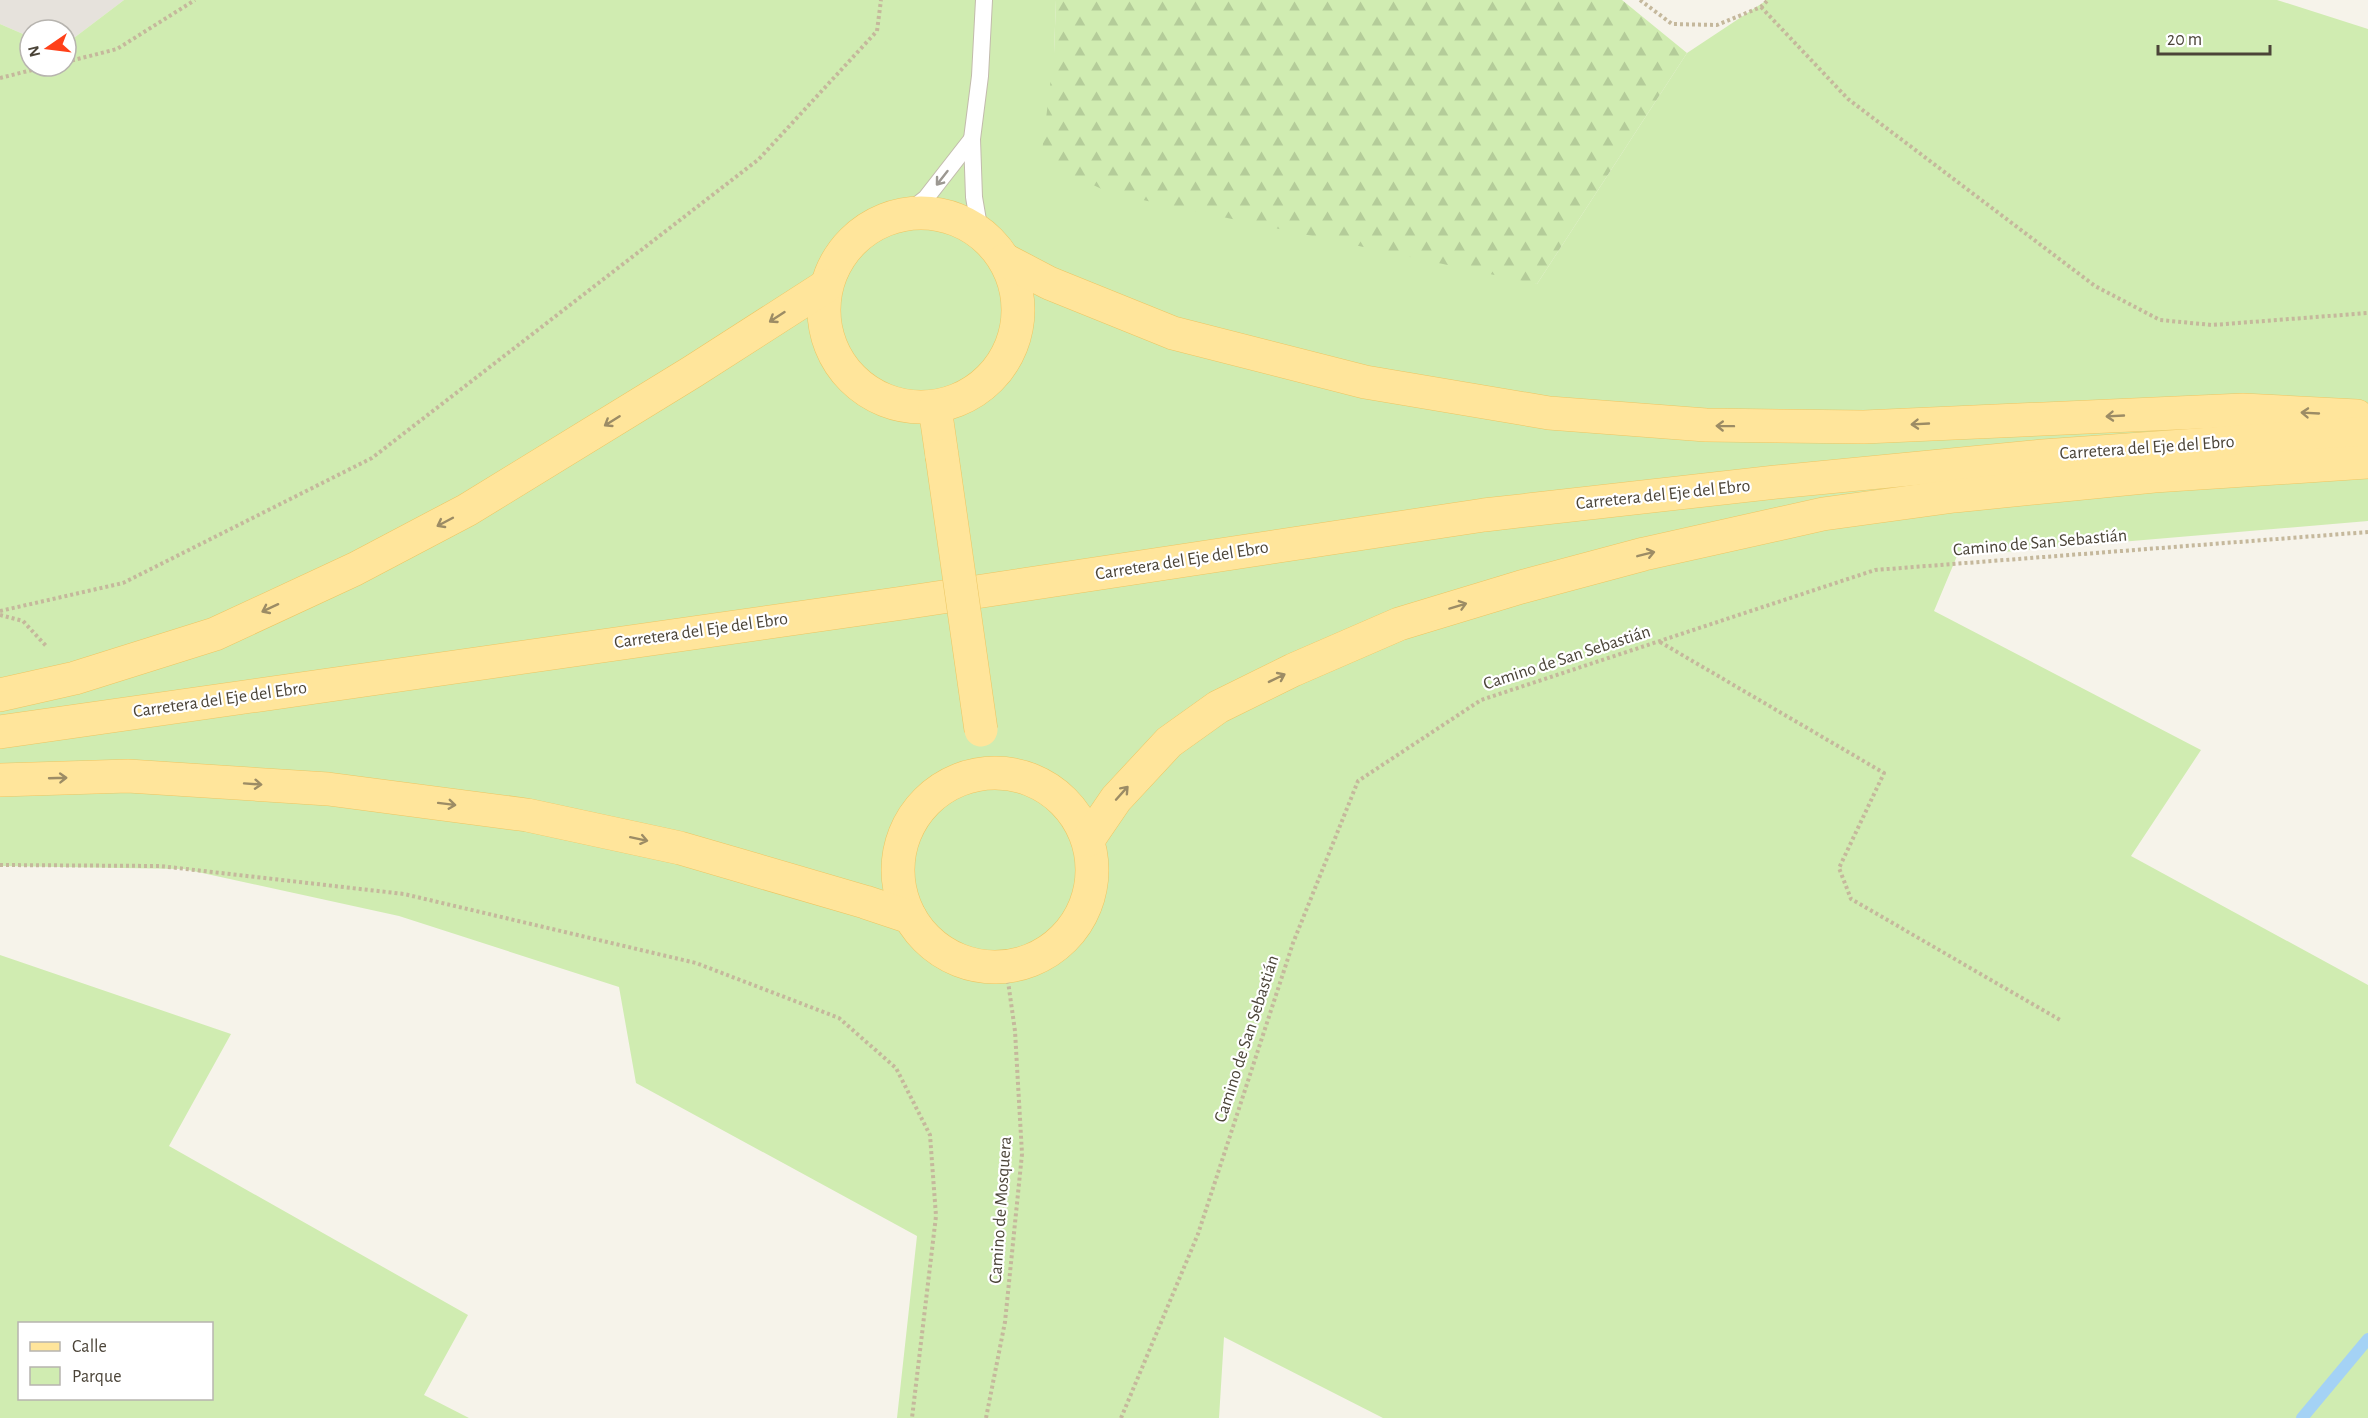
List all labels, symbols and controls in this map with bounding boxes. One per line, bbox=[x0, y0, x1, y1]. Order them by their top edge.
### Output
north arrow bbox=[18, 18, 78, 78]
scale bar bbox=[2158, 18, 2270, 56]
text: 20 m bbox=[2167, 31, 2202, 49]
text: N bbox=[25, 44, 44, 59]
one-way arrow bbox=[935, 170, 948, 186]
one-way arrow bbox=[769, 312, 786, 324]
one-way arrow bbox=[2300, 408, 2320, 419]
one-way arrow bbox=[2105, 410, 2125, 421]
one-way arrow bbox=[604, 415, 621, 427]
one-way arrow bbox=[1911, 419, 1931, 430]
one-way arrow bbox=[1716, 420, 1736, 432]
street label: Carretera del Eje del Ebro bbox=[2059, 433, 2235, 463]
street label: Carretera del Eje del Ebro bbox=[1575, 477, 1751, 513]
one-way arrow bbox=[436, 516, 454, 528]
street label: Camino de San Sebastián bbox=[1952, 526, 2128, 560]
street label: Carretera del Eje del Ebro bbox=[1094, 538, 1270, 584]
one-way arrow bbox=[1636, 547, 1655, 559]
one-way arrow bbox=[1448, 600, 1467, 611]
one-way arrow bbox=[262, 603, 280, 615]
street label: Carretera del Eje del Ebro bbox=[613, 610, 789, 652]
street label: Camino de San Sebastián bbox=[1481, 622, 1653, 694]
one-way arrow bbox=[1267, 671, 1285, 683]
street label: Carretera del Eje del Ebro bbox=[132, 679, 308, 721]
one-way arrow bbox=[48, 772, 68, 784]
one-way arrow bbox=[243, 779, 263, 790]
one-way arrow bbox=[1115, 786, 1129, 801]
one-way arrow bbox=[437, 799, 456, 810]
one-way arrow bbox=[628, 834, 648, 845]
street label: Camino de San Sebastián bbox=[1211, 953, 1283, 1125]
street label: Camino de Mosquera bbox=[987, 1136, 1015, 1284]
legend bbox=[18, 1322, 213, 1400]
text: Calle bbox=[72, 1338, 107, 1356]
text: Parque bbox=[72, 1368, 121, 1386]

